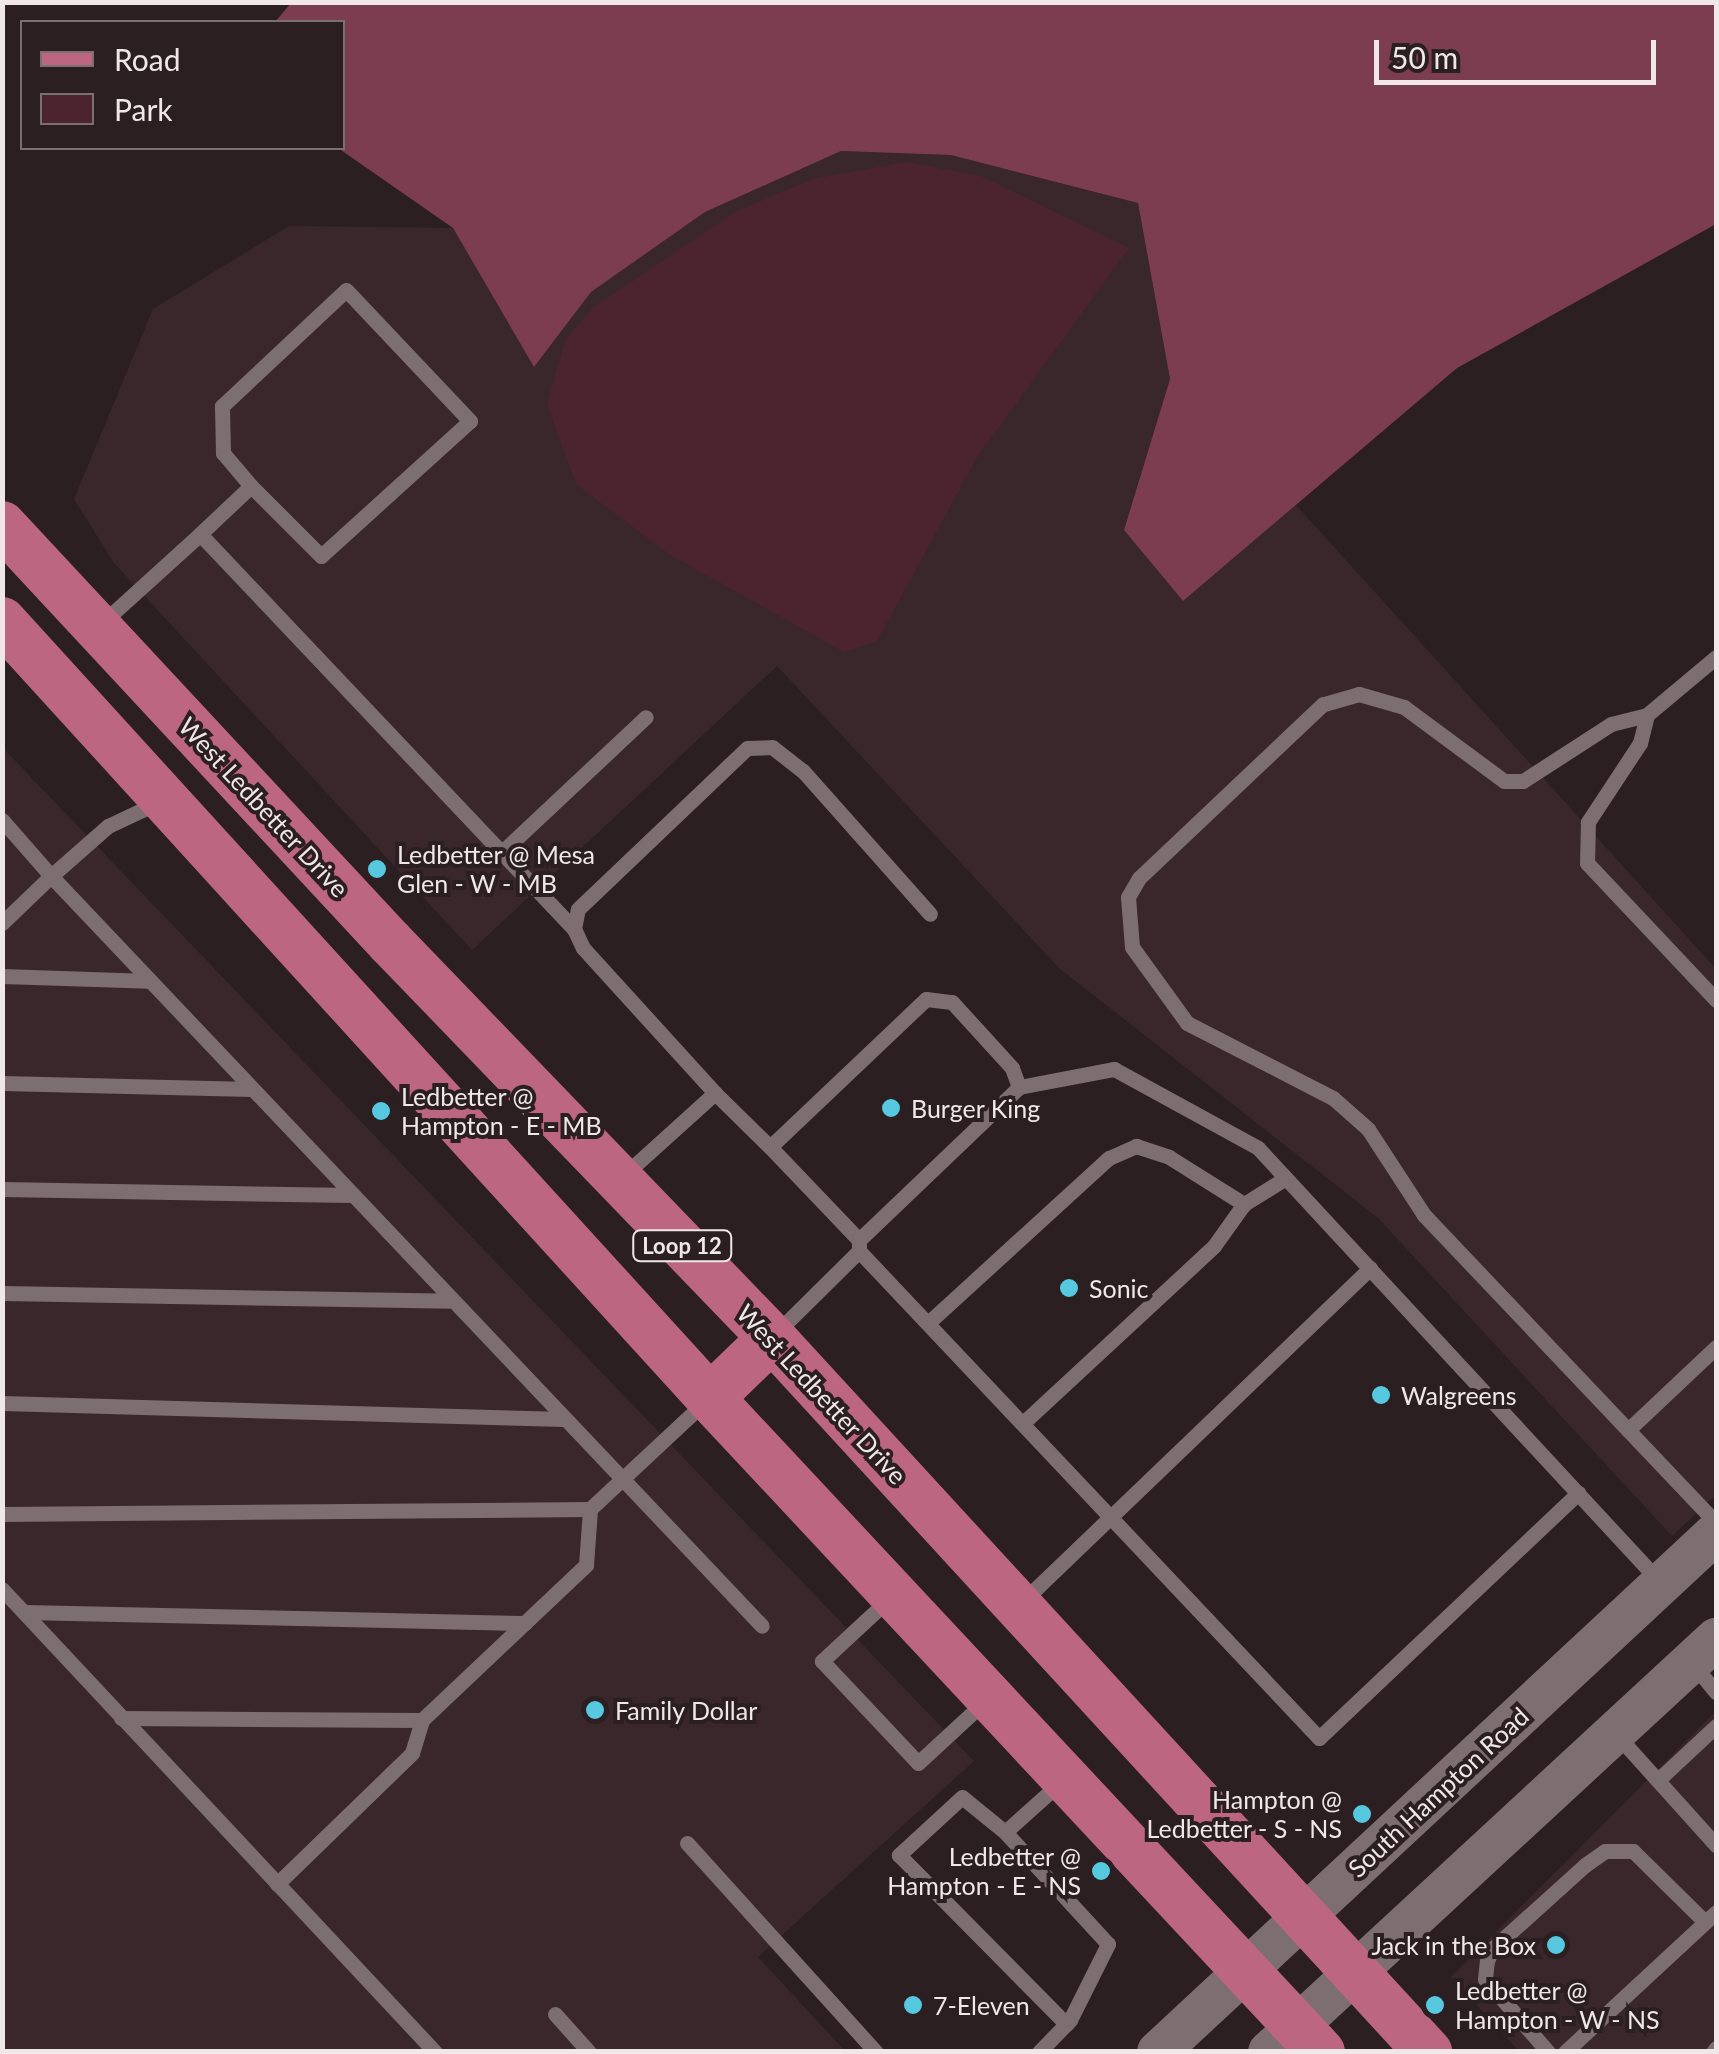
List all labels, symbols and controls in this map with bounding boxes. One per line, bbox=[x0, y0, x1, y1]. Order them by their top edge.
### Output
legend bbox=[20, 20, 345, 150]
scale bar bbox=[1379, 20, 1662, 82]
text: 50 m bbox=[1391, 39, 1458, 75]
text: Road bbox=[114, 41, 181, 77]
text: Park bbox=[114, 91, 173, 127]
street label: West Ledbetter Drive bbox=[173, 711, 355, 903]
place label: Ledbetter @ Mesa Glen - W - MB bbox=[397, 840, 596, 899]
marker: Ledbetter @ Mesa Glen - W - MB bbox=[366, 858, 388, 880]
place label: Ledbetter @ Hampton - E - MB bbox=[401, 1082, 602, 1141]
place label: Burger King bbox=[911, 1093, 1041, 1123]
marker: Burger King bbox=[880, 1097, 902, 1119]
marker: Ledbetter @ Hampton - E - MB bbox=[370, 1100, 392, 1122]
road number: Loop 12 bbox=[632, 1229, 732, 1263]
place label: Sonic bbox=[1089, 1273, 1149, 1303]
marker: Sonic bbox=[1058, 1277, 1080, 1299]
street label: West Ledbetter Drive bbox=[731, 1298, 913, 1490]
place label: Walgreens bbox=[1401, 1380, 1517, 1410]
marker: Walgreens bbox=[1370, 1384, 1392, 1406]
place label: Family Dollar bbox=[615, 1695, 758, 1725]
marker: Family Dollar bbox=[584, 1699, 606, 1721]
street label: South Hampton Road bbox=[1342, 1701, 1534, 1883]
place label: Hampton @ Ledbetter - S - NS bbox=[1146, 1785, 1342, 1844]
marker: Hampton @ Ledbetter - S - NS bbox=[1351, 1803, 1373, 1825]
place label: Ledbetter @ Hampton - E - NS bbox=[887, 1842, 1081, 1901]
marker: Ledbetter @ Hampton - E - NS bbox=[1090, 1860, 1112, 1882]
place label: Jack in the Box bbox=[1372, 1930, 1536, 1960]
marker: Jack in the Box bbox=[1545, 1934, 1567, 1956]
place label: Ledbetter @ Hampton - W - NS bbox=[1455, 1976, 1660, 2035]
place label: 7-Eleven bbox=[933, 1990, 1030, 2020]
marker: 7-Eleven bbox=[902, 1994, 924, 2016]
marker: Ledbetter @ Hampton - W - NS bbox=[1424, 1994, 1446, 2016]

